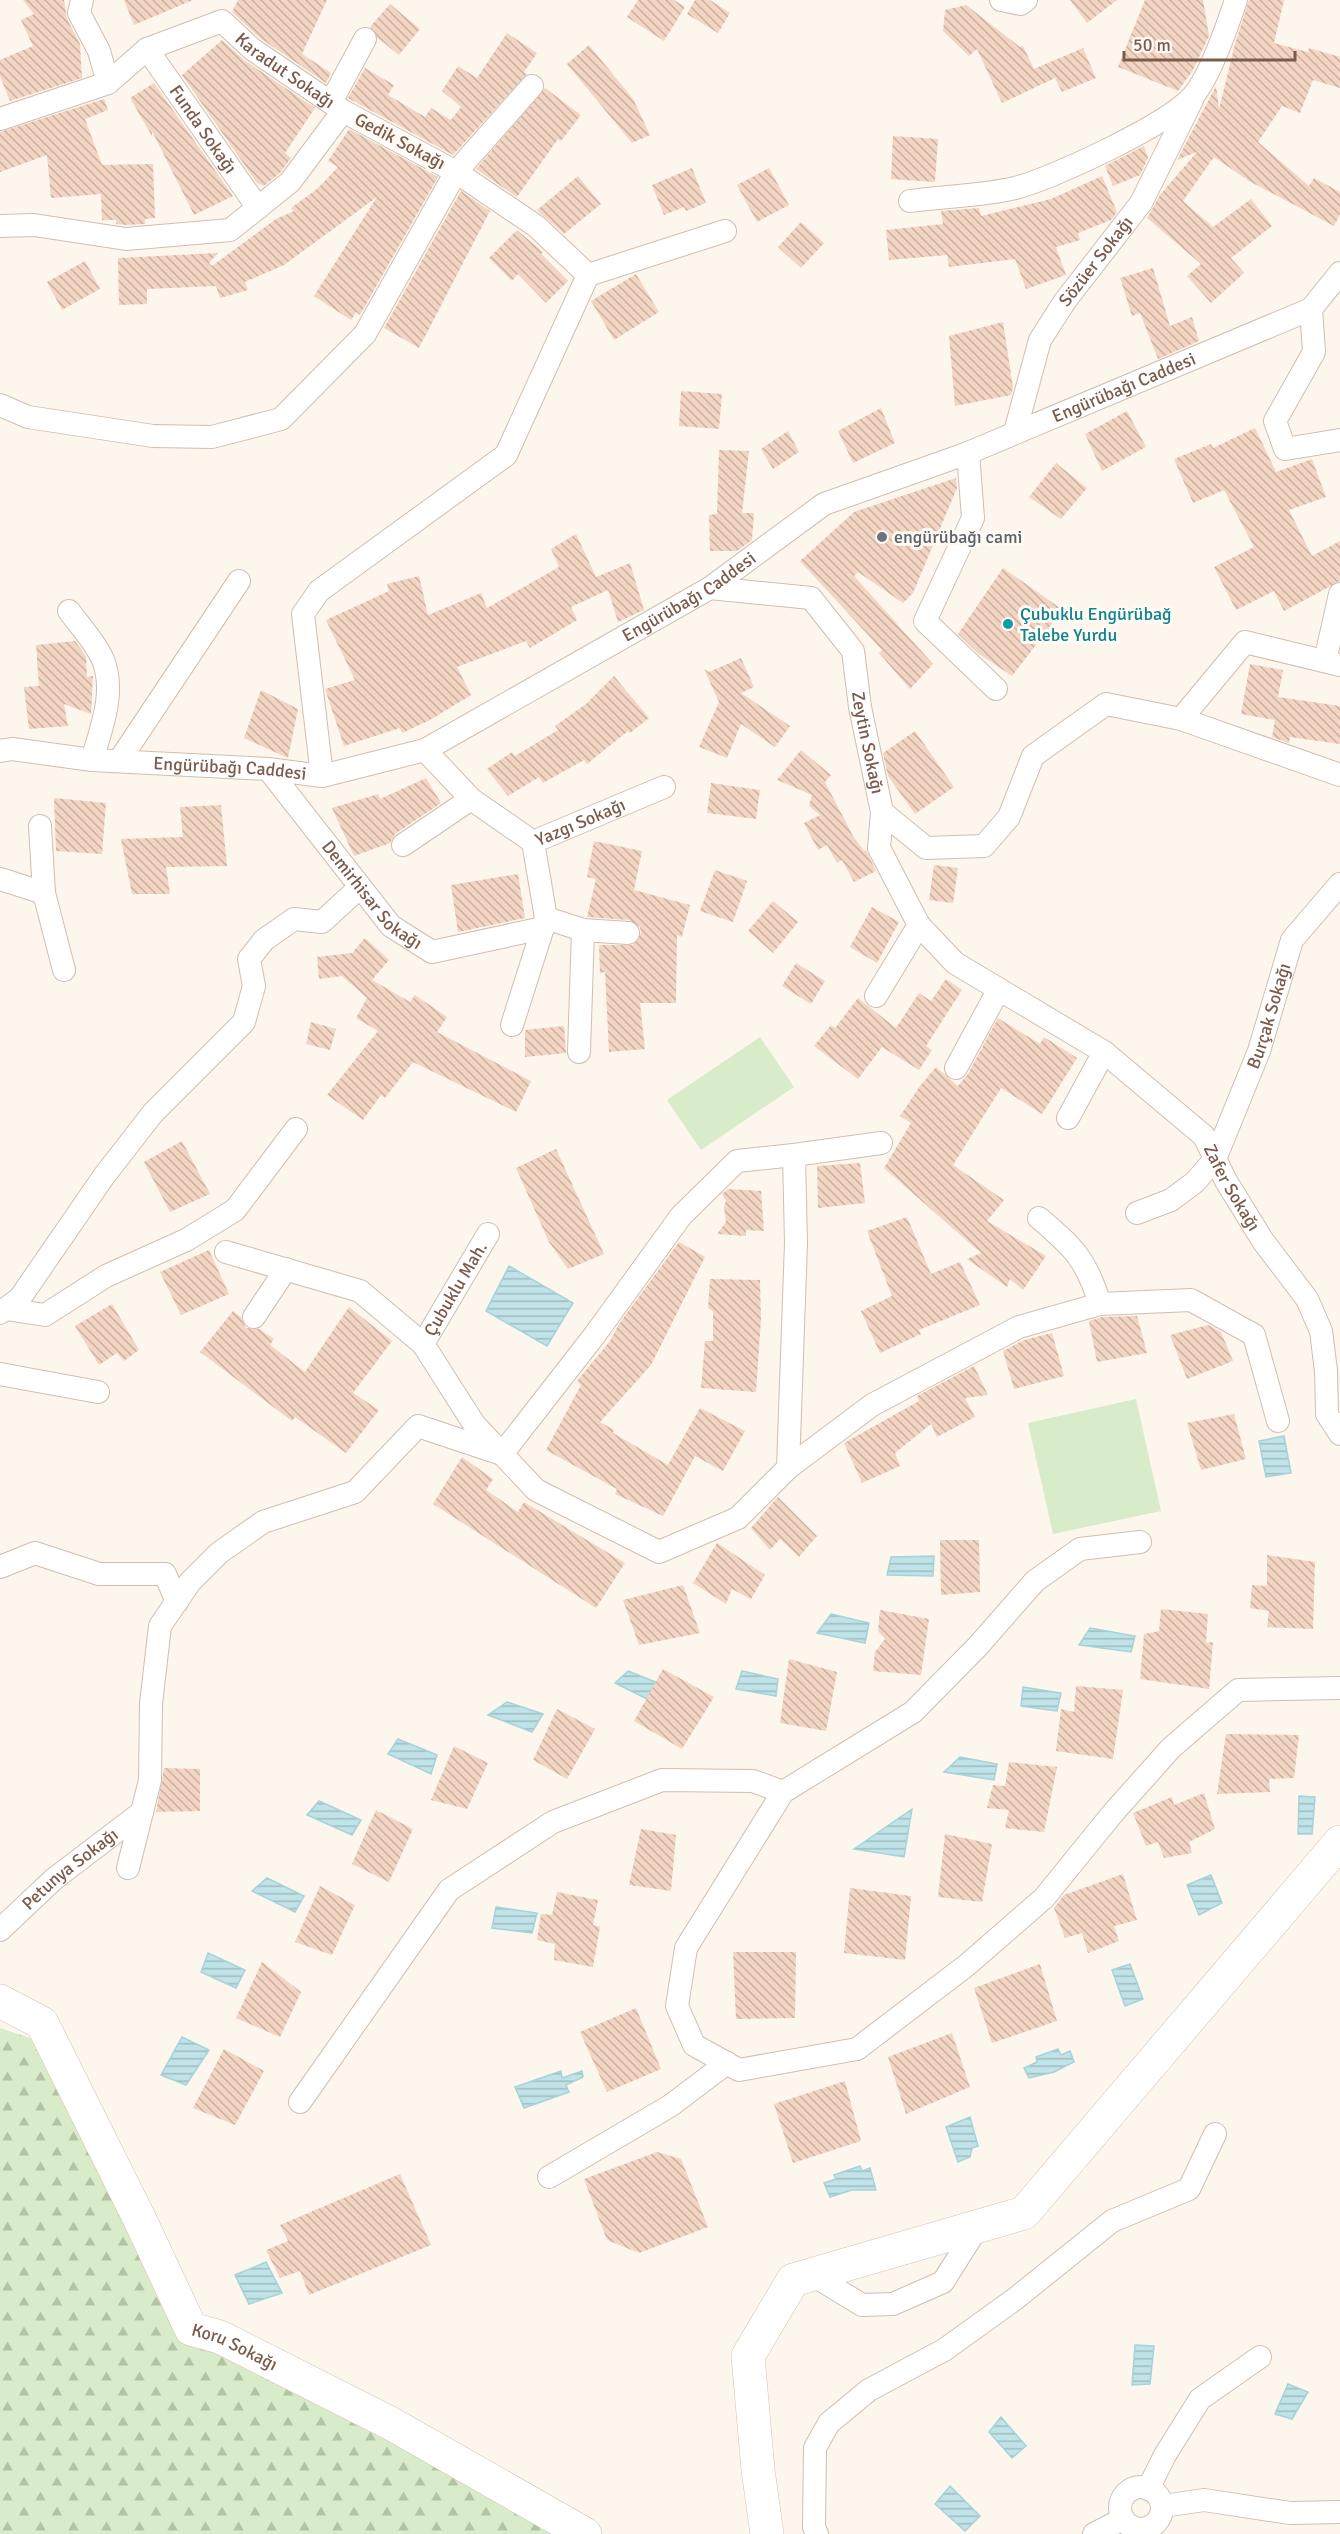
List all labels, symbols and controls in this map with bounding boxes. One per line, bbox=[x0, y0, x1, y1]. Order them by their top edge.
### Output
scale bar bbox=[1124, 24, 1295, 62]
street label: Karadut Sokağı bbox=[230, 28, 339, 113]
text: 50 m bbox=[1133, 34, 1171, 56]
street label: Funda Sokağı bbox=[165, 81, 242, 178]
street label: Gedik Sokağı bbox=[351, 108, 449, 174]
street label: Sözüer Sokağı bbox=[1054, 212, 1138, 311]
street label: Engürübağı Caddesi bbox=[1049, 348, 1199, 427]
place label: engürübağı cami bbox=[894, 526, 1022, 548]
marker: engürübağı cami bbox=[875, 530, 889, 544]
street label: Engürübağı Caddesi bbox=[618, 547, 760, 647]
place label: Çubuklu Engürübağ Talebe Yurdu bbox=[1020, 603, 1171, 646]
marker: Çubuklu Engürübağ Talebe Yurdu bbox=[1001, 617, 1015, 631]
street label: Zeytin Sokağı bbox=[847, 690, 889, 796]
street label: Engürübağı Caddesi bbox=[153, 752, 308, 785]
street label: Yazgı Sokağı bbox=[532, 793, 629, 851]
street label: Demirhisar Sokağı bbox=[317, 836, 426, 954]
street label: Burçak Sokağı bbox=[1242, 960, 1296, 1072]
street label: Zafer Sokağı bbox=[1199, 1141, 1265, 1235]
street label: Çubuklu Mah. bbox=[419, 1238, 492, 1340]
street label: Petunya Sokağı bbox=[17, 1823, 122, 1915]
street label: Koru Sokağı bbox=[189, 2319, 281, 2375]

